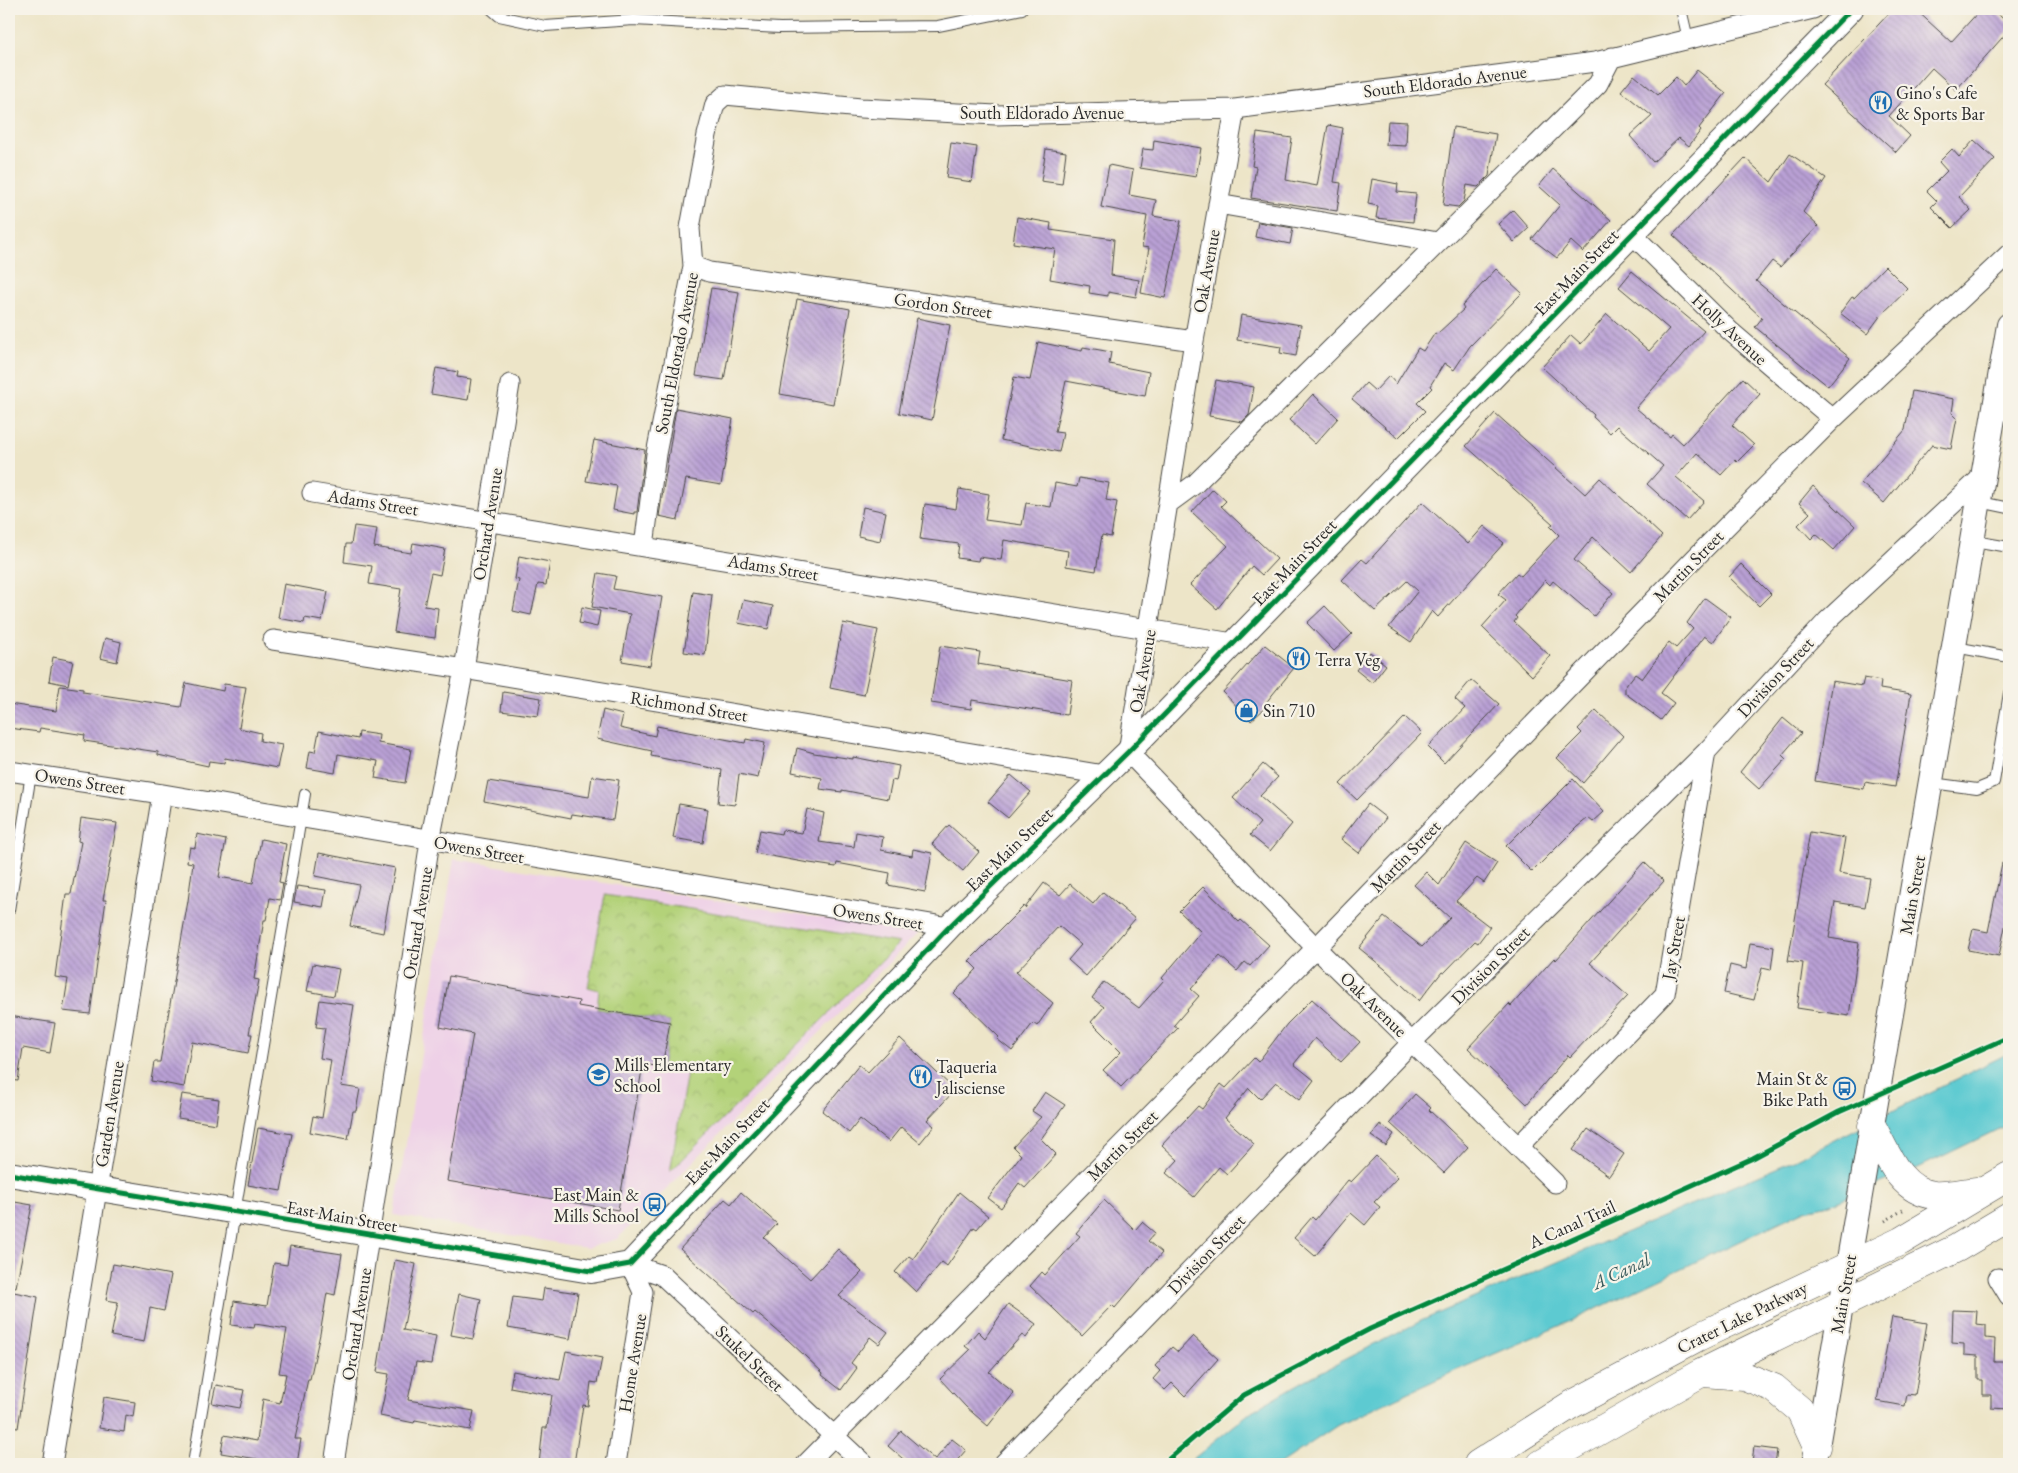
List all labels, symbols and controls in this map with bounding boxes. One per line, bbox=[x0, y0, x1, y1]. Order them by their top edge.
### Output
street label: South Eldorado Avenue bbox=[1362, 60, 1528, 102]
place label: Gino's Cafe & Sports Bar bbox=[1896, 81, 1985, 125]
restaurant icon: Gino's Cafe & Sports Bar bbox=[1868, 90, 1892, 114]
street label: South Eldorado Avenue bbox=[960, 101, 1124, 124]
street label: East Main Street bbox=[1529, 223, 1623, 320]
street label: Oak Avenue bbox=[1187, 227, 1225, 315]
street label: South Eldorado Avenue bbox=[649, 270, 703, 436]
street label: Gordon Street bbox=[893, 287, 994, 323]
street label: Holly Avenue bbox=[1687, 288, 1773, 370]
street label: Orchard Avenue bbox=[467, 466, 507, 582]
street label: Adams Street bbox=[325, 483, 420, 521]
street label: East Main Street bbox=[1247, 513, 1341, 610]
street label: Martin Street bbox=[1648, 525, 1728, 607]
street label: Adams Street bbox=[725, 548, 820, 586]
street label: Oak Avenue bbox=[1123, 627, 1161, 715]
street label: Division Street bbox=[1732, 632, 1818, 722]
restaurant icon: Terra Veg bbox=[1287, 647, 1311, 671]
place label: Terra Veg bbox=[1315, 648, 1380, 671]
street label: Richmond Street bbox=[629, 685, 750, 727]
shop icon: Sin 710 bbox=[1235, 698, 1259, 722]
place label: Sin 710 bbox=[1263, 699, 1315, 722]
street label: Owens Street bbox=[33, 763, 127, 800]
street label: East Main Street bbox=[961, 802, 1058, 896]
street label: Martin Street bbox=[1365, 815, 1445, 897]
street label: Owens Street bbox=[432, 830, 526, 868]
street label: Main Street bbox=[1894, 853, 1930, 936]
street label: Orchard Avenue bbox=[397, 865, 437, 981]
street label: Owens Street bbox=[831, 898, 925, 935]
street label: Jay Street bbox=[1656, 914, 1690, 984]
street label: Division Street bbox=[1446, 921, 1534, 1009]
street label: Oak Avenue bbox=[1336, 966, 1412, 1042]
place label: Mills Elementary School bbox=[614, 1053, 732, 1097]
place label: Taqueria Jalisciense bbox=[934, 1055, 1005, 1099]
street label: Garden Avenue bbox=[89, 1059, 129, 1169]
school or university icon: Mills Elementary School bbox=[586, 1062, 610, 1086]
restaurant icon: Taqueria Jalisciense bbox=[908, 1064, 932, 1088]
place label: Main St & Bike Path bbox=[1756, 1067, 1828, 1111]
bus stop icon: Main St & Bike Path bbox=[1832, 1076, 1856, 1100]
street label: East Main Street bbox=[680, 1092, 774, 1189]
street label: Martin Street bbox=[1081, 1104, 1163, 1186]
place label: East Main & Mills School bbox=[553, 1183, 639, 1227]
bus stop icon: East Main & Mills School bbox=[643, 1192, 667, 1216]
street label: East Main Street bbox=[285, 1195, 400, 1237]
street label: A Canal Trail bbox=[1524, 1195, 1619, 1254]
street label: Division Street bbox=[1162, 1209, 1250, 1299]
water label: A Canal bbox=[1586, 1246, 1655, 1296]
street label: Main Street bbox=[1825, 1252, 1861, 1335]
street label: Orchard Avenue bbox=[336, 1266, 376, 1382]
street label: Crater Lake Parkway bbox=[1673, 1275, 1811, 1359]
street label: Home Avenue bbox=[613, 1312, 651, 1414]
street label: Stukel Street bbox=[711, 1320, 789, 1397]

